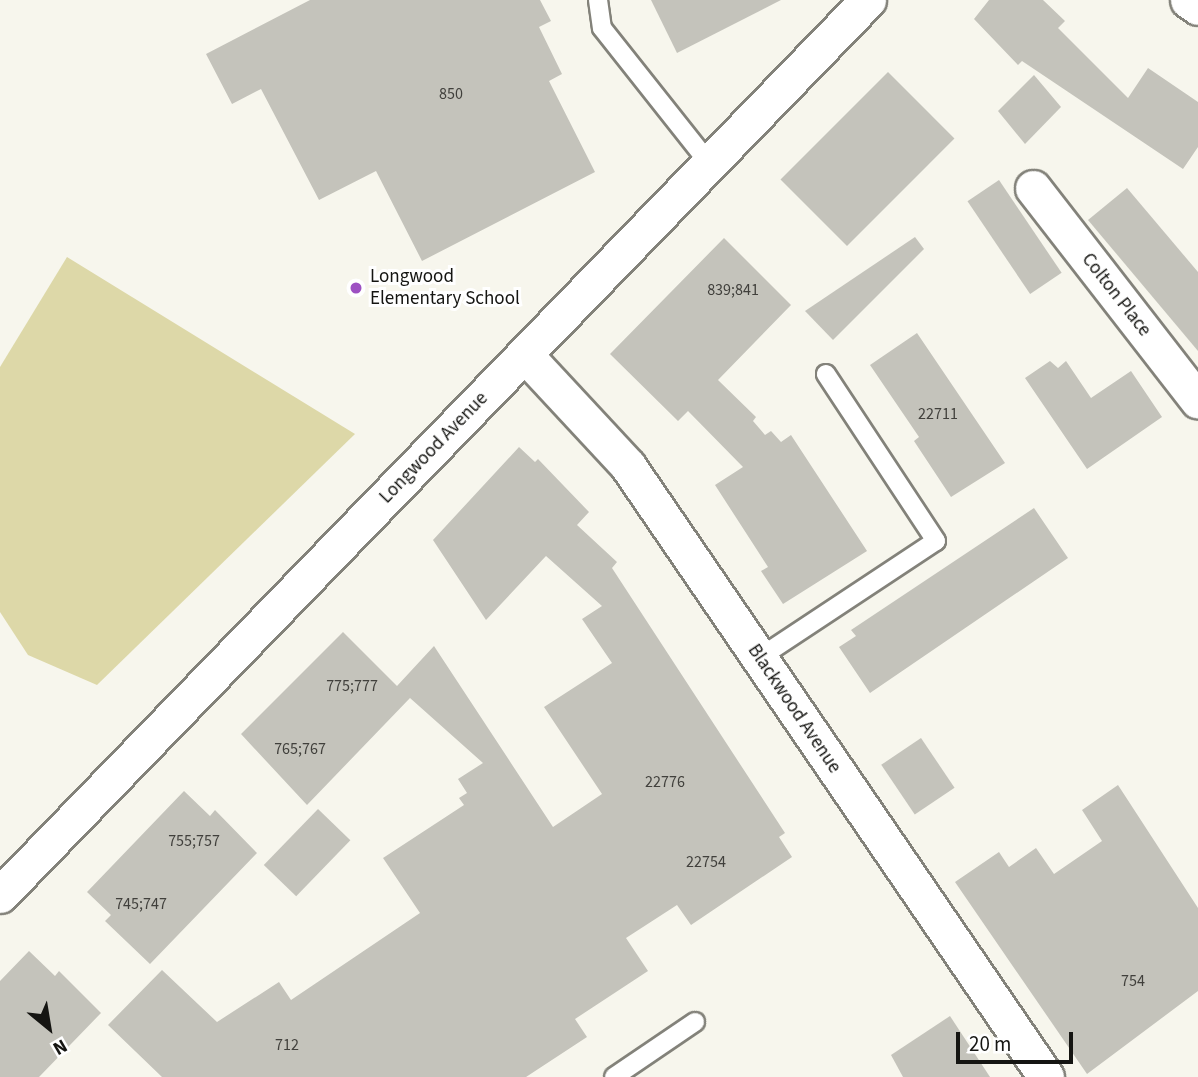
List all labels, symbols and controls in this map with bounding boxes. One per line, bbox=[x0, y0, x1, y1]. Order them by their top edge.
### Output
house number: 850 bbox=[439, 84, 463, 104]
street label: Colton Place bbox=[1076, 249, 1156, 341]
place label: Longwood Elementary School bbox=[370, 266, 520, 310]
marker: Longwood Elementary School bbox=[348, 280, 364, 296]
house number: 839;841 bbox=[707, 280, 759, 300]
street label: Longwood Avenue bbox=[375, 387, 493, 509]
house number: 22711 bbox=[918, 404, 958, 424]
street label: Blackwood Avenue bbox=[742, 640, 846, 778]
house number: 775;777 bbox=[326, 676, 378, 696]
house number: 765;767 bbox=[274, 739, 326, 759]
house number: 22776 bbox=[645, 772, 685, 792]
house number: 755;757 bbox=[168, 831, 220, 851]
house number: 22754 bbox=[686, 852, 726, 872]
house number: 745;747 bbox=[115, 894, 167, 914]
house number: 754 bbox=[1121, 971, 1145, 991]
north arrow bbox=[14, 993, 84, 1063]
scale bar bbox=[960, 1018, 1077, 1062]
text: 20 m bbox=[969, 1029, 1011, 1059]
text: N bbox=[48, 1032, 72, 1061]
house number: 712 bbox=[275, 1035, 299, 1055]

